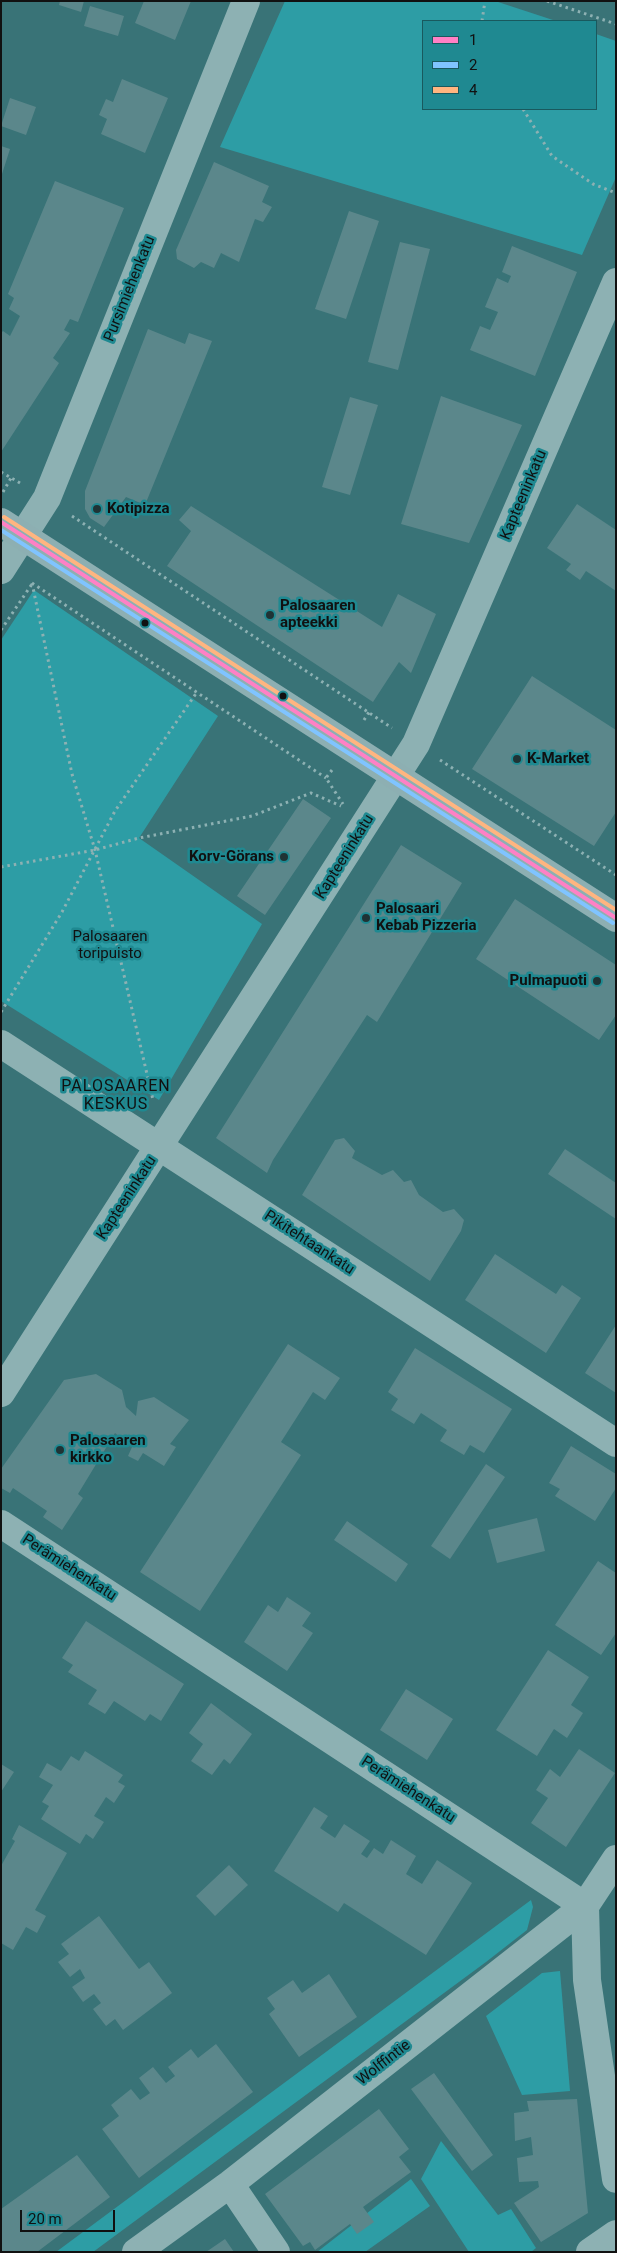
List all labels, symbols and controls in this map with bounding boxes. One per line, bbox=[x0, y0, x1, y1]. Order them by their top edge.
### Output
legend bbox=[422, 20, 597, 110]
text: 1 bbox=[469, 31, 477, 49]
text: 2 bbox=[469, 56, 477, 74]
text: 4 bbox=[469, 81, 477, 99]
street label: Pursimiehenkatu bbox=[101, 234, 159, 344]
street label: Kapteeninkatu bbox=[497, 447, 551, 543]
place label: Kotipizza bbox=[107, 500, 170, 518]
marker: Kotipizza bbox=[91, 503, 103, 515]
place label: Palosaaren apteekki bbox=[280, 597, 356, 632]
marker: Palosaaren apteekki bbox=[264, 609, 276, 621]
unlabelled marker bbox=[140, 618, 150, 628]
unlabelled marker bbox=[278, 691, 288, 701]
place label: K-Market bbox=[527, 750, 589, 768]
marker: K-Market bbox=[511, 753, 523, 765]
street label: Kapteeninkatu bbox=[312, 812, 378, 902]
place label: Korv-Görans bbox=[189, 848, 274, 866]
marker: Korv-Görans bbox=[278, 851, 290, 863]
place label: Palosaari Kebab Pizzeria bbox=[376, 900, 476, 935]
marker: Palosaari Kebab Pizzeria bbox=[360, 912, 372, 924]
park label: Palosaaren toripuisto bbox=[73, 928, 147, 963]
place label: Pulmapuoti bbox=[510, 972, 587, 990]
marker: Pulmapuoti bbox=[591, 975, 603, 987]
district label: PALOSAAREN KESKUS bbox=[60, 1077, 172, 1115]
street label: Kapteeninkatu bbox=[93, 1153, 161, 1243]
street label: Pikitehtaankatu bbox=[261, 1207, 357, 1279]
place label: Palosaaren kirkko bbox=[70, 1432, 146, 1467]
marker: Palosaaren kirkko bbox=[54, 1444, 66, 1456]
street label: Perämiehenkatu bbox=[19, 1531, 119, 1605]
street label: Perämiehenkatu bbox=[358, 1753, 458, 1827]
street label: Wolffintie bbox=[354, 2037, 414, 2089]
scale bar bbox=[22, 2200, 118, 2232]
text: 20 m bbox=[28, 2210, 62, 2228]

